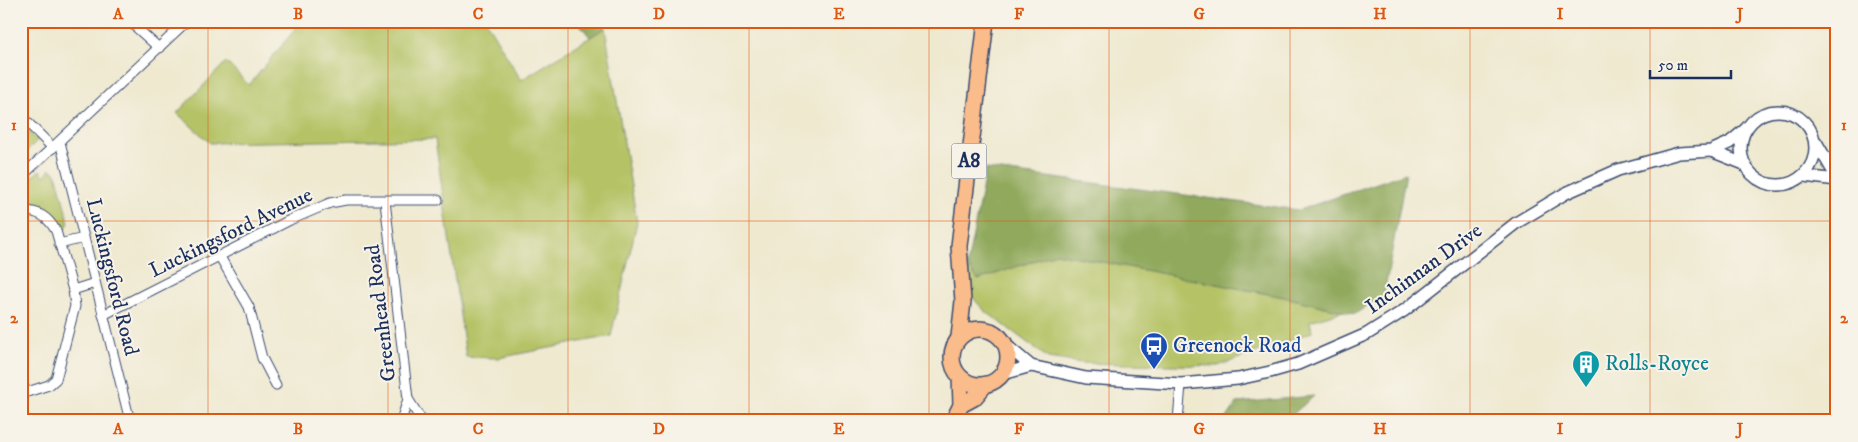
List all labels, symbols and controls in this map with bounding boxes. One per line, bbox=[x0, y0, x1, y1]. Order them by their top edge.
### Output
text: A bbox=[112, 4, 124, 24]
text: B bbox=[293, 4, 303, 24]
text: C bbox=[473, 4, 483, 24]
text: D bbox=[653, 4, 665, 24]
text: E bbox=[833, 4, 845, 24]
text: F bbox=[1014, 4, 1024, 24]
text: G bbox=[1193, 4, 1205, 24]
text: H bbox=[1373, 4, 1387, 24]
text: I bbox=[1557, 4, 1564, 24]
text: J bbox=[1735, 4, 1744, 24]
scale bar bbox=[1650, 48, 1732, 80]
text: 50 m bbox=[1658, 56, 1688, 75]
text: 1 bbox=[11, 115, 17, 135]
text: 1 bbox=[1841, 115, 1847, 135]
road number: A8 bbox=[952, 144, 986, 178]
street label: Luckingsford Avenue bbox=[145, 182, 317, 284]
street label: Luckingsford Road bbox=[80, 196, 144, 359]
street label: Inchinnan Drive bbox=[1360, 218, 1488, 320]
street label: Greenhead Road bbox=[360, 242, 402, 383]
text: 2 bbox=[10, 308, 19, 328]
text: 2 bbox=[1840, 308, 1849, 328]
bus stop icon: Greenock Road bbox=[1139, 331, 1169, 370]
place label: Greenock Road bbox=[1173, 333, 1302, 359]
building icon: Rolls-Royce bbox=[1571, 349, 1601, 388]
place label: Rolls-Royce bbox=[1605, 351, 1709, 377]
text: A bbox=[112, 419, 124, 439]
text: B bbox=[293, 419, 303, 439]
text: C bbox=[473, 419, 483, 439]
text: D bbox=[653, 419, 665, 439]
text: E bbox=[833, 419, 845, 439]
text: F bbox=[1014, 419, 1024, 439]
text: G bbox=[1193, 419, 1205, 439]
text: H bbox=[1373, 419, 1387, 439]
text: I bbox=[1557, 419, 1564, 439]
text: J bbox=[1735, 419, 1744, 439]

